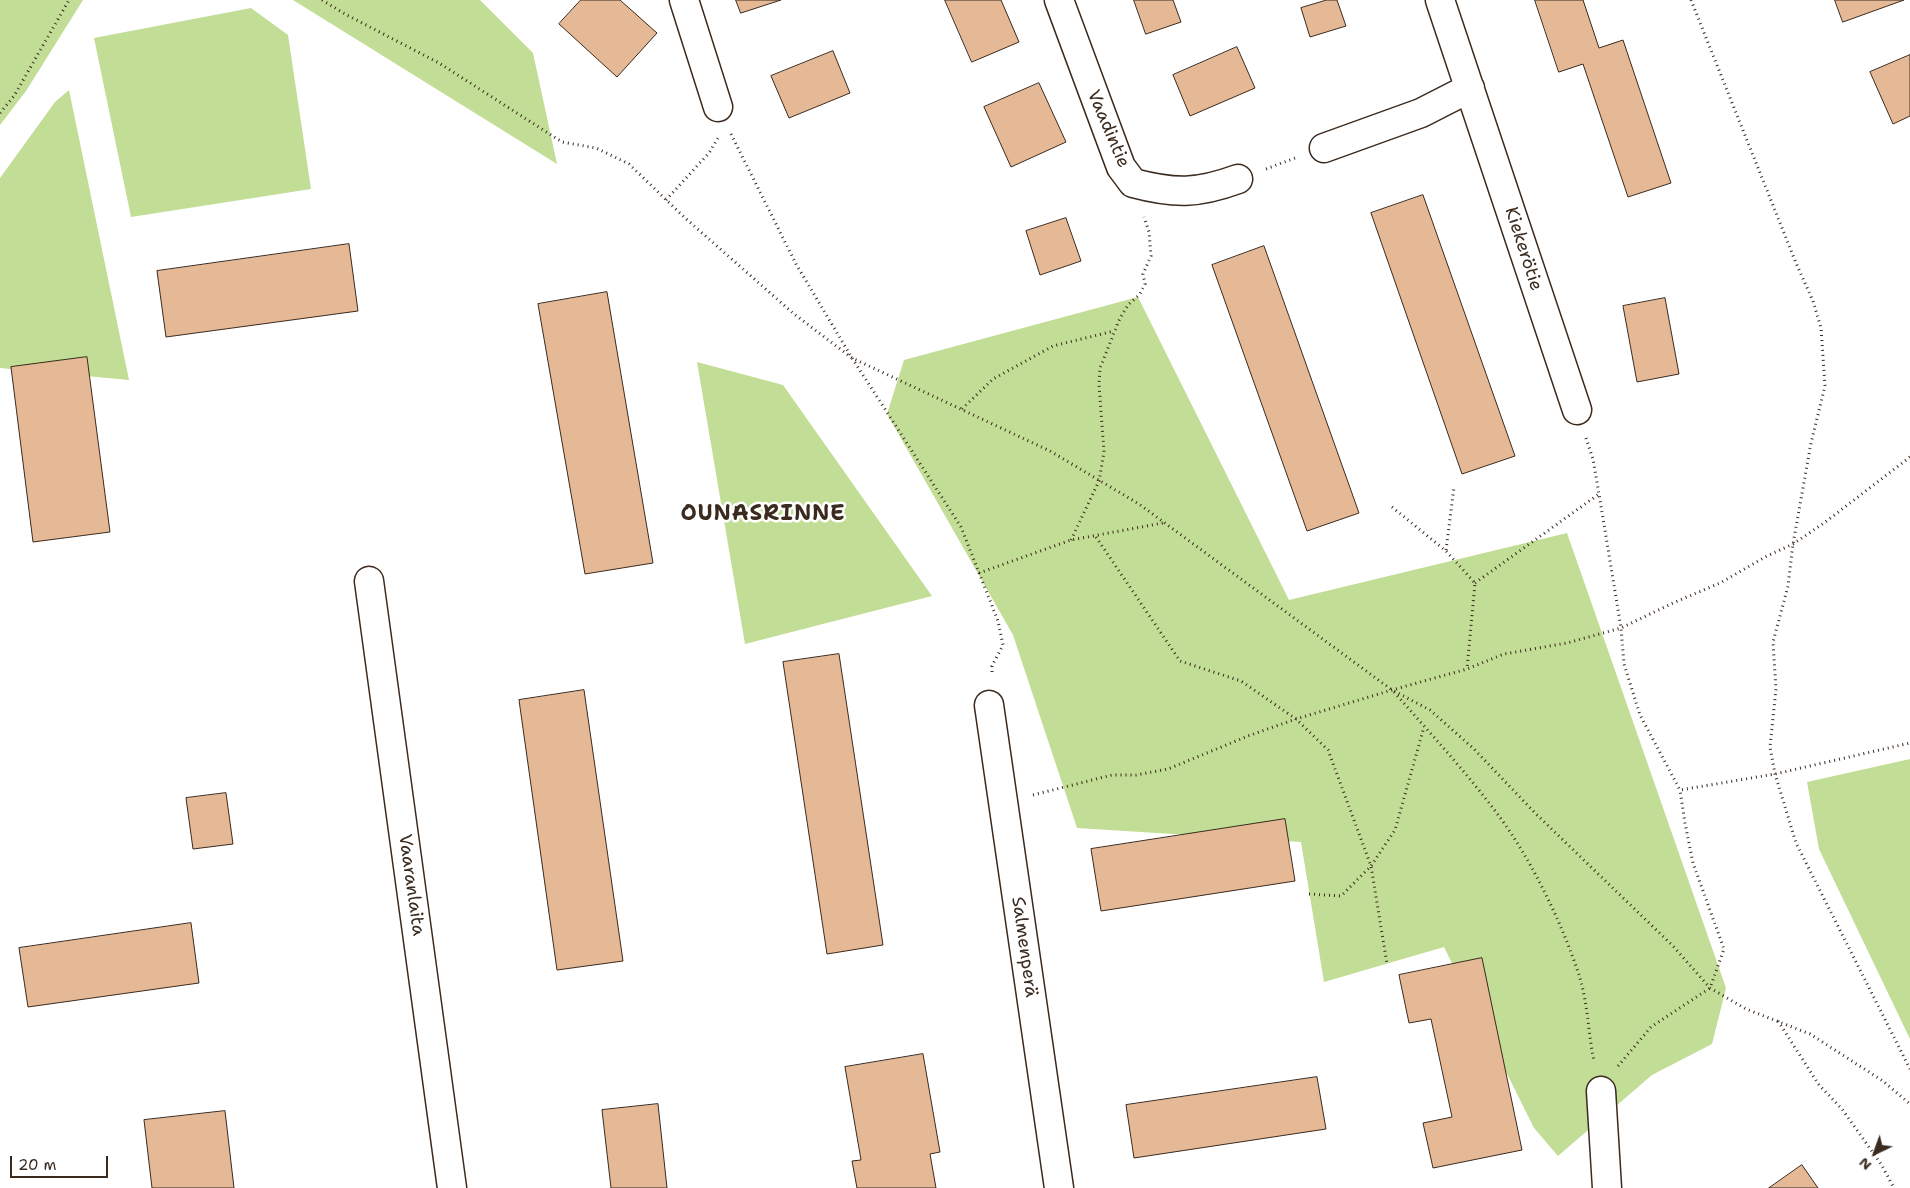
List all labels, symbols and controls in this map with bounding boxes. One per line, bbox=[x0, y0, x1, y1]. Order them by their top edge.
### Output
street label: Vaadintie bbox=[1082, 87, 1134, 171]
street label: Kiekerötie bbox=[1499, 204, 1547, 294]
district label: OUNASRINNE bbox=[679, 501, 847, 527]
street label: Vaaranlaita bbox=[393, 833, 429, 937]
street label: Salmenperä bbox=[1006, 895, 1042, 999]
north arrow bbox=[1850, 1128, 1900, 1178]
scale bar bbox=[12, 1146, 110, 1178]
text: N bbox=[1855, 1154, 1875, 1175]
text: 20 m bbox=[18, 1155, 57, 1175]

